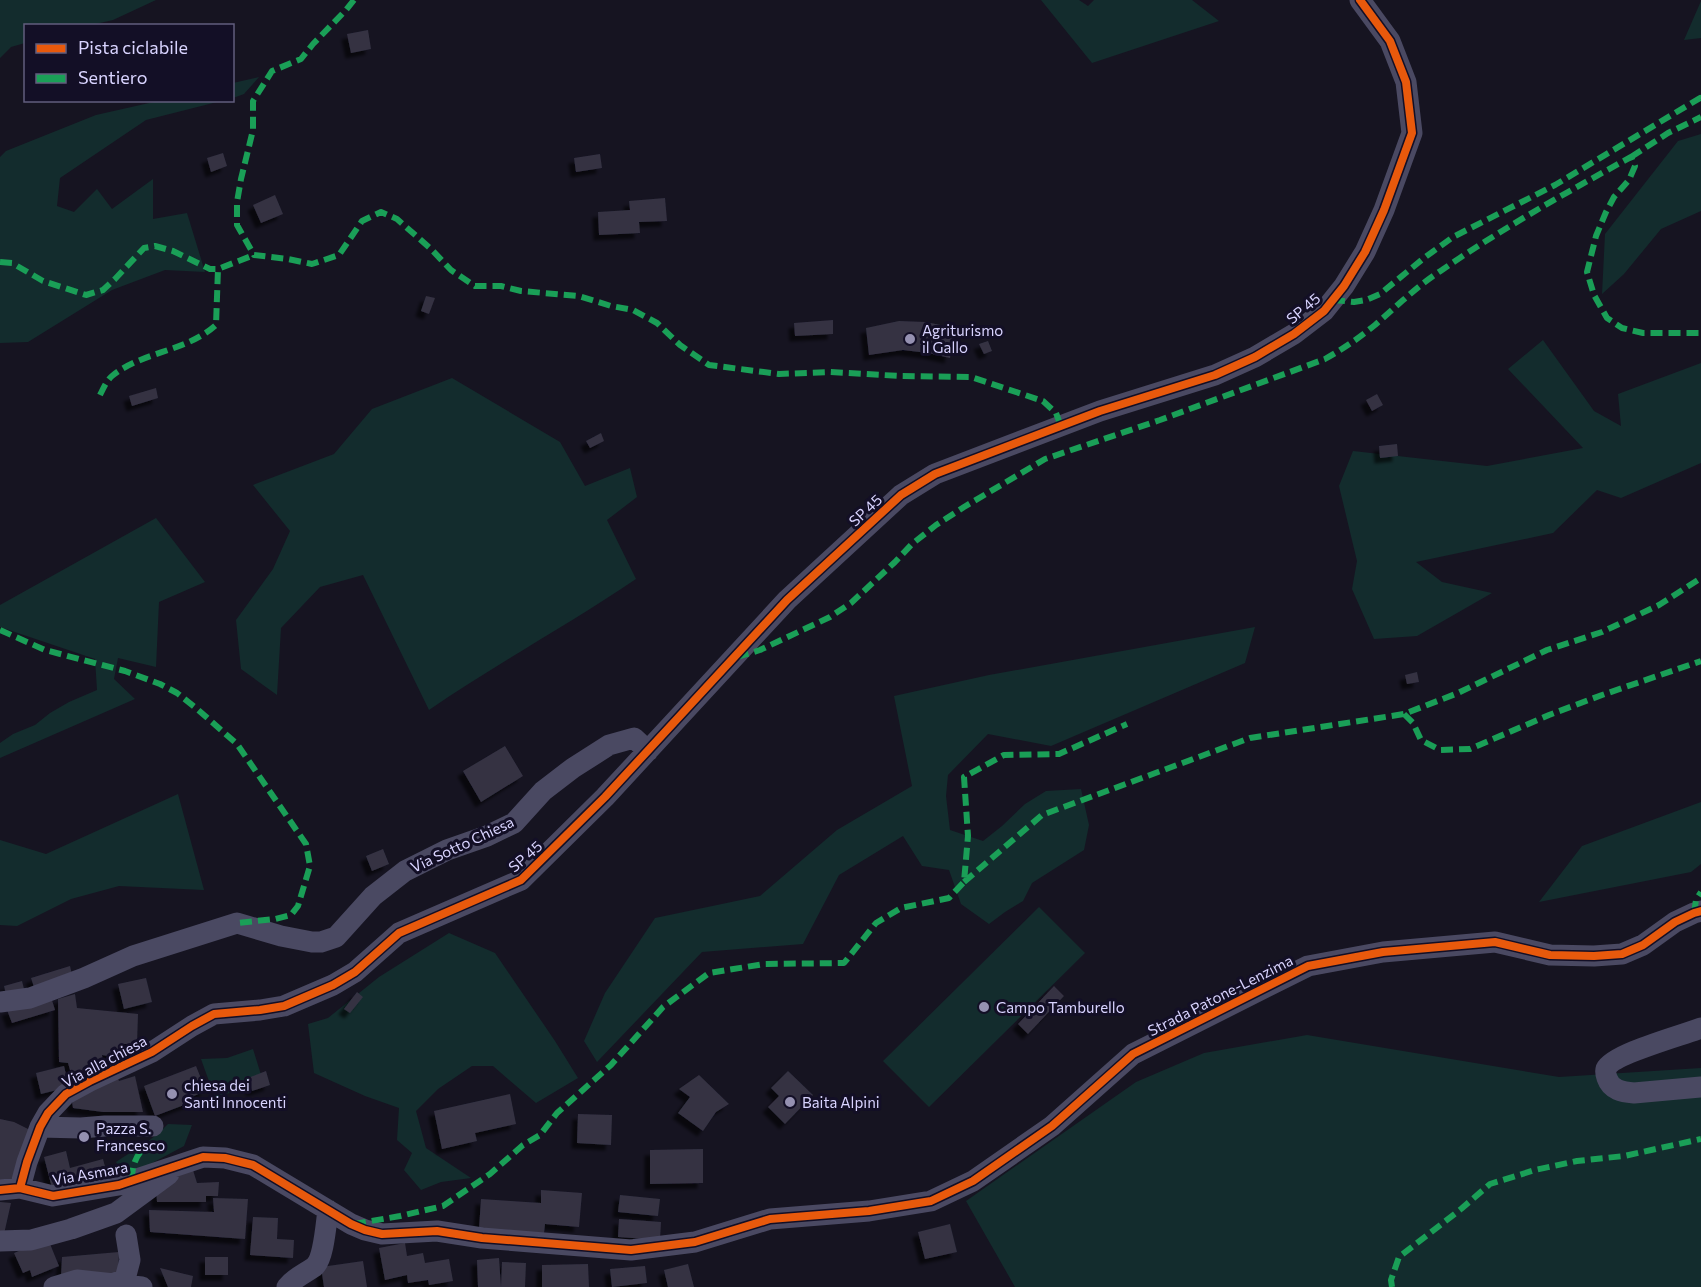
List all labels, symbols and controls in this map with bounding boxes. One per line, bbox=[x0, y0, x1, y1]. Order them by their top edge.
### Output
legend bbox=[24, 24, 234, 102]
text: Pista ciclabile bbox=[78, 36, 188, 58]
text: Sentiero bbox=[78, 66, 148, 88]
street label: SP 45 bbox=[1282, 289, 1324, 327]
place label: Agriturismo il Gallo bbox=[922, 321, 1003, 356]
marker: Agriturismo il Gallo bbox=[903, 332, 917, 346]
street label: SP 45 bbox=[845, 490, 885, 530]
street label: Via Sotto Chiesa bbox=[408, 812, 516, 876]
street label: SP 45 bbox=[504, 837, 546, 875]
street label: Strada Patone-Lenzima bbox=[1144, 951, 1296, 1039]
place label: Campo Tamburello bbox=[996, 998, 1125, 1016]
marker: Campo Tamburello bbox=[977, 1000, 991, 1014]
street label: Via alla chiesa bbox=[58, 1031, 150, 1091]
place label: chiesa dei Santi Innocenti bbox=[184, 1076, 286, 1111]
marker: chiesa dei Santi Innocenti bbox=[165, 1087, 179, 1101]
place label: Baita Alpini bbox=[802, 1093, 880, 1111]
marker: Baita Alpini bbox=[783, 1095, 797, 1109]
place label: Pazza S. Francesco bbox=[96, 1119, 165, 1154]
marker: Pazza S. Francesco bbox=[77, 1130, 91, 1144]
street label: Via Asmara bbox=[51, 1157, 129, 1189]

